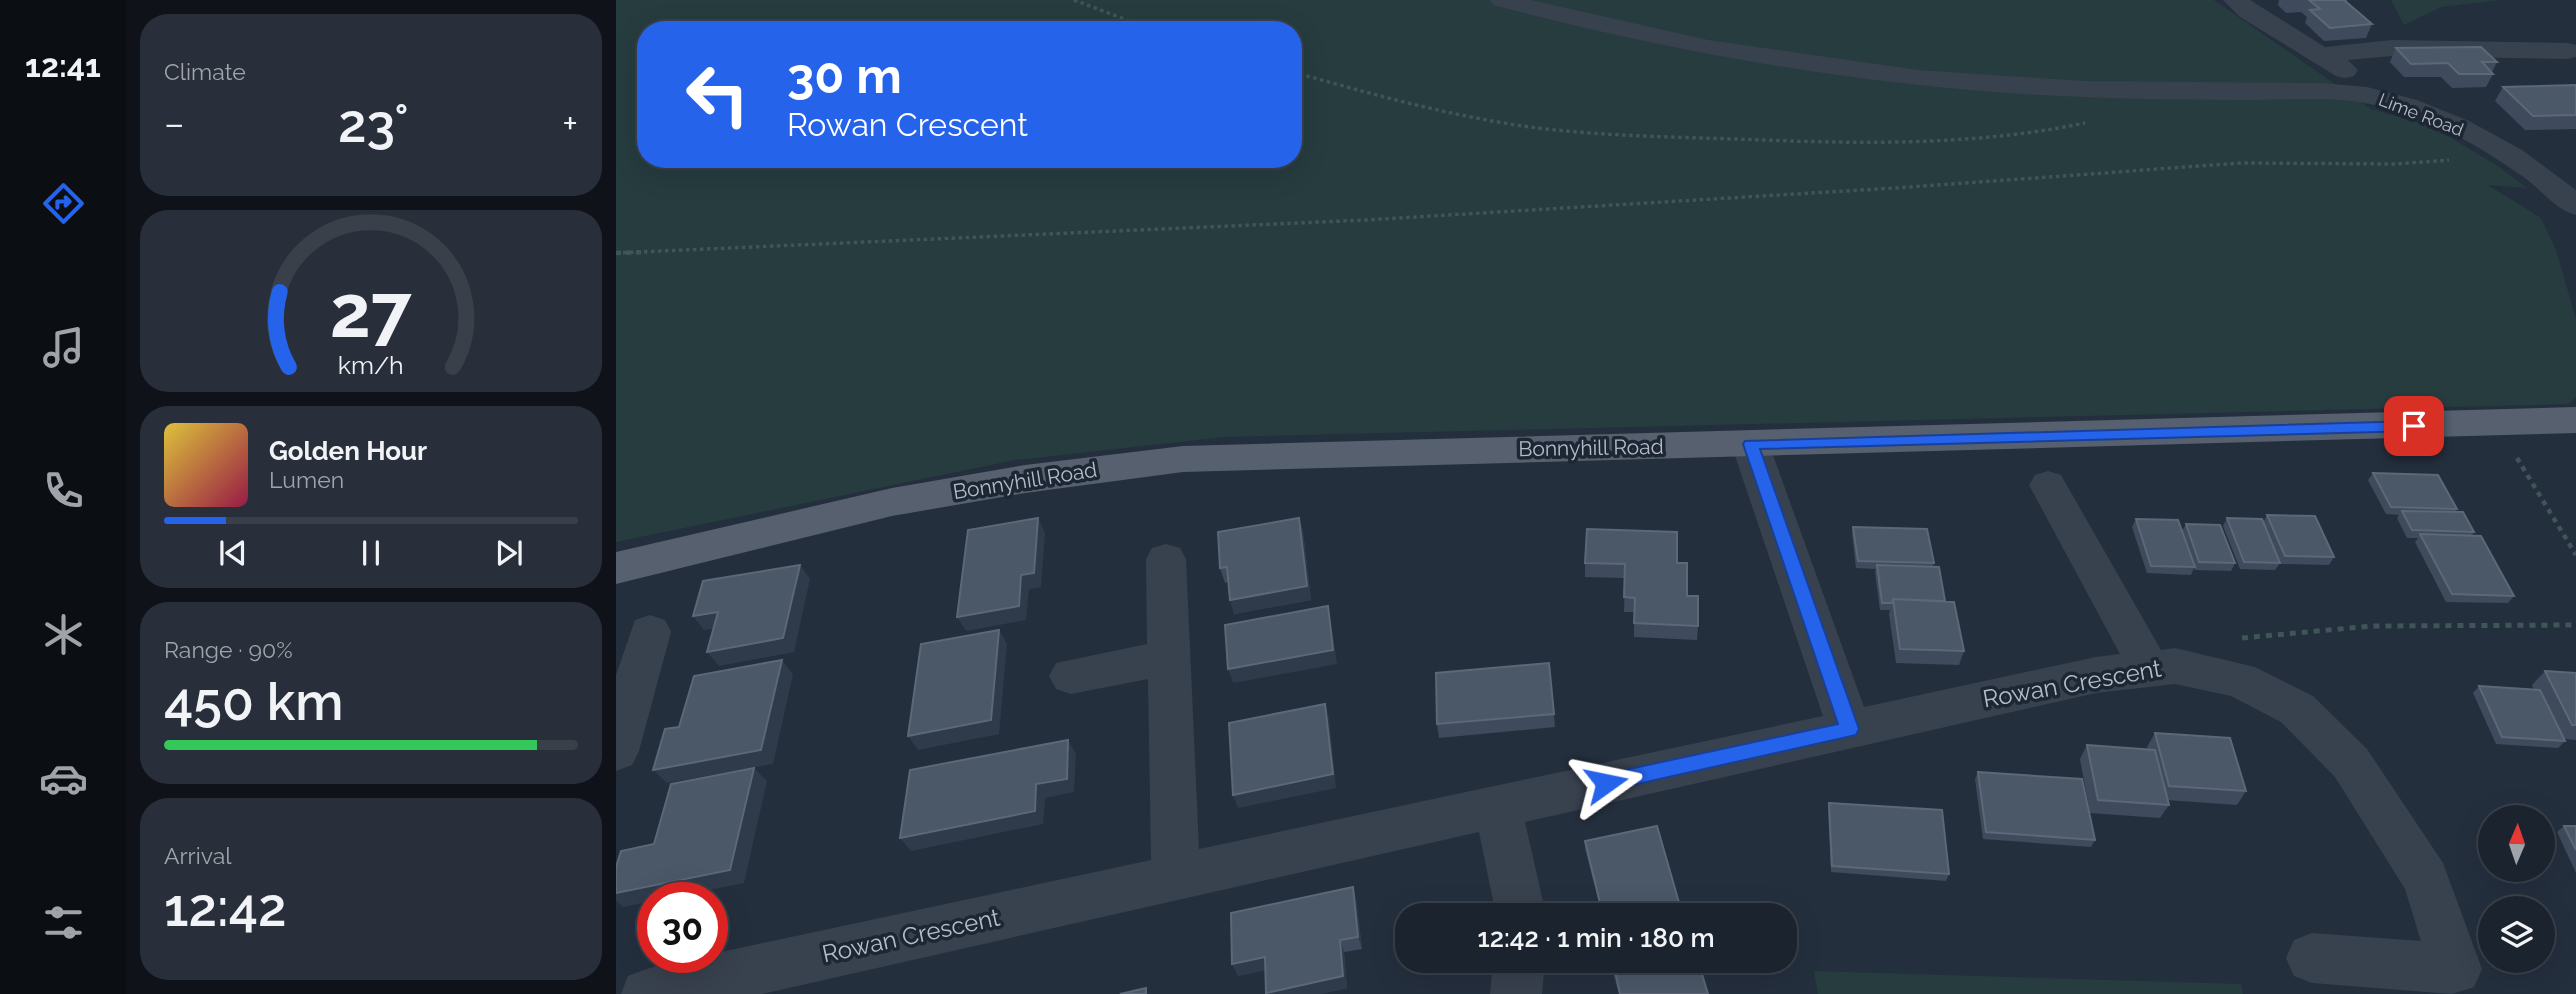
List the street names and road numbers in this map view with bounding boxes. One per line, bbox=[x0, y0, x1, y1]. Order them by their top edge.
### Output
street label: Lime Road bbox=[2376, 89, 2467, 140]
street label: Bonnyhill Road bbox=[1518, 434, 1664, 461]
street label: Bonnyhill Road bbox=[951, 457, 1099, 504]
street label: Rowan Crescent bbox=[1980, 654, 2163, 713]
street label: Rowan Crescent bbox=[819, 903, 1002, 968]

